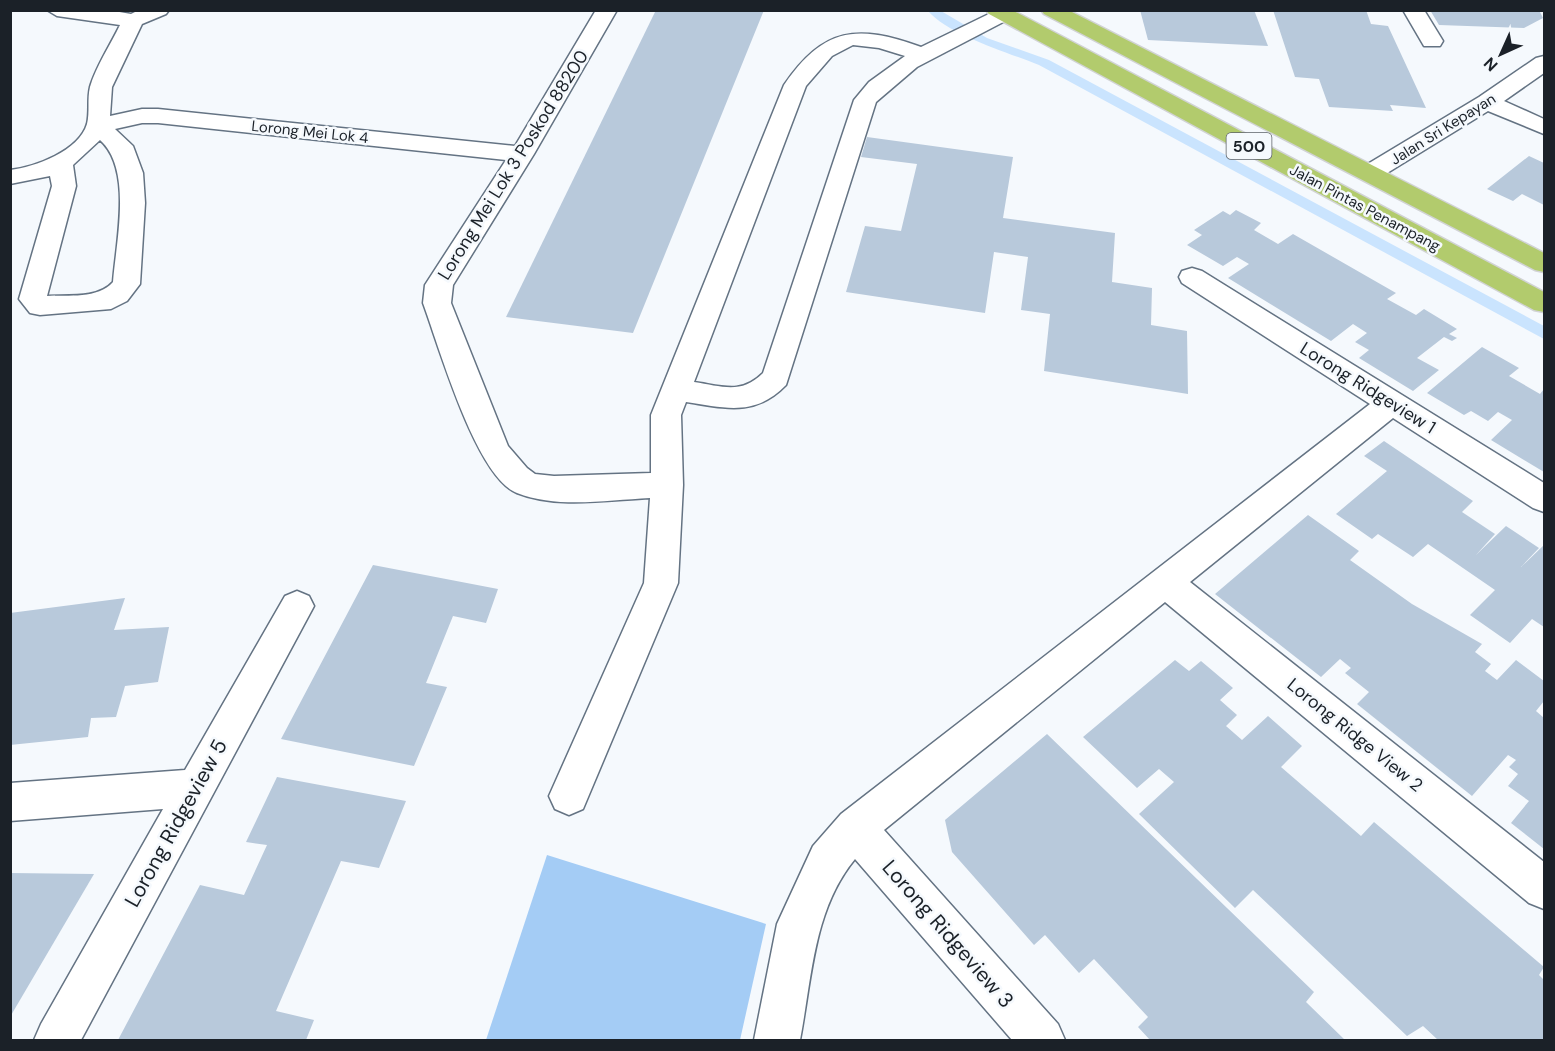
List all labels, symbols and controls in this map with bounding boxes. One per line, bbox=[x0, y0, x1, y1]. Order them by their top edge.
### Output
north arrow bbox=[1471, 24, 1531, 84]
street label: Lorong Mei Lok 3 Poskod 88200 bbox=[432, 46, 594, 284]
text: N bbox=[1479, 53, 1502, 76]
street label: Jalan Sri Kepayan bbox=[1387, 89, 1499, 169]
street label: Lorong Mei Lok 4 bbox=[251, 116, 369, 148]
road number: 500 bbox=[1226, 133, 1272, 159]
street label: Jalan Pintas Penampang bbox=[1286, 160, 1444, 256]
street label: Lorong Ridgeview 1 bbox=[1296, 337, 1440, 439]
street label: Lorong Ridge View 2 bbox=[1282, 673, 1428, 797]
street label: Lorong Ridgeview 5 bbox=[118, 734, 234, 912]
street label: Lorong Ridgeview 3 bbox=[876, 854, 1020, 1014]

